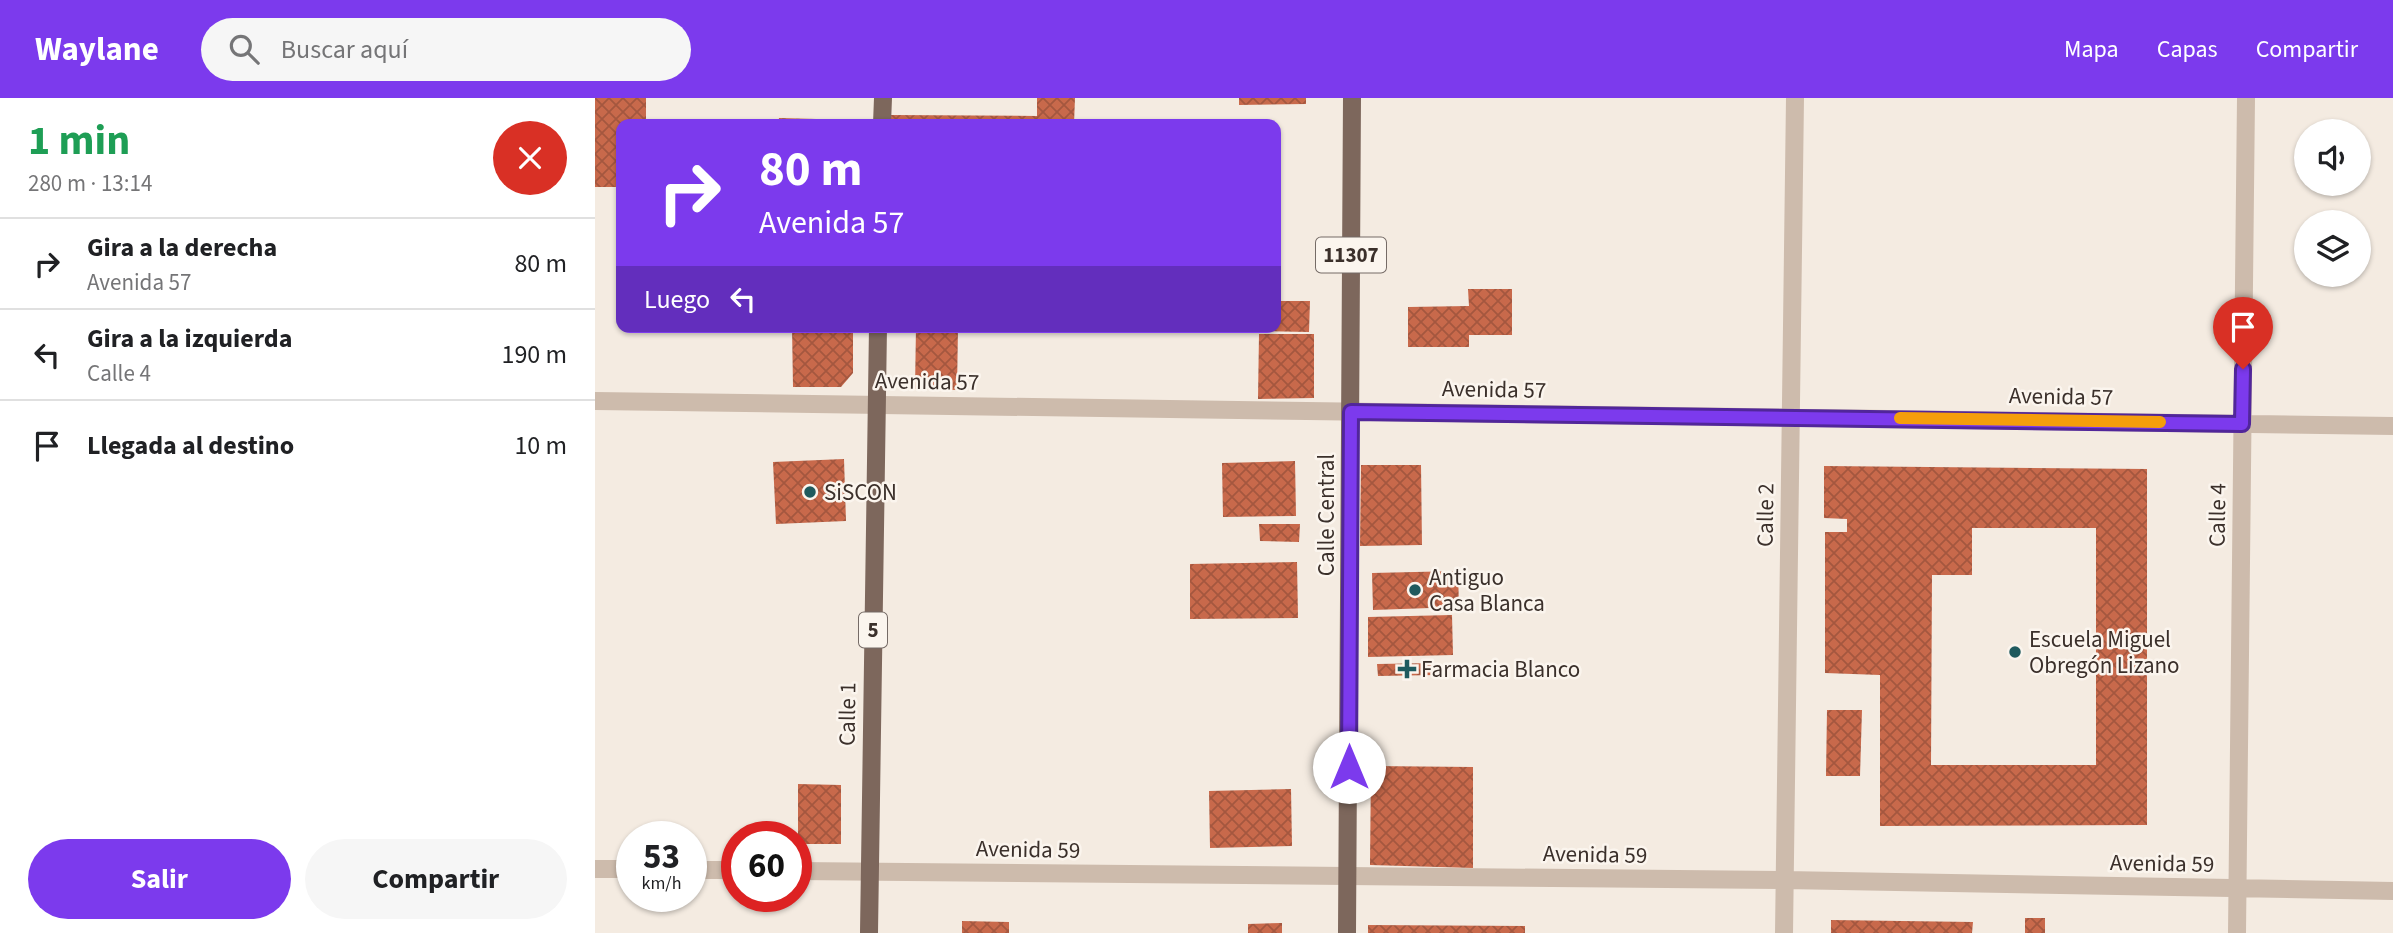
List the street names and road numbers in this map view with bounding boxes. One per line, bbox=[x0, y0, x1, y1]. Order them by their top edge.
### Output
road number: 11307 bbox=[1316, 238, 1386, 272]
street label: Avenida 57 bbox=[874, 364, 979, 399]
street label: Avenida 57 bbox=[1441, 372, 1546, 407]
street label: Avenida 57 bbox=[2008, 379, 2113, 414]
street label: Calle Central bbox=[1310, 454, 1343, 576]
street label: Calle 2 bbox=[1748, 483, 1783, 547]
street label: Calle 4 bbox=[2200, 483, 2235, 547]
road number: 5 bbox=[859, 612, 887, 648]
street label: Calle 1 bbox=[830, 682, 865, 746]
street label: Avenida 59 bbox=[975, 832, 1080, 867]
street label: Avenida 59 bbox=[1542, 837, 1647, 872]
street label: Avenida 59 bbox=[2109, 846, 2214, 881]

